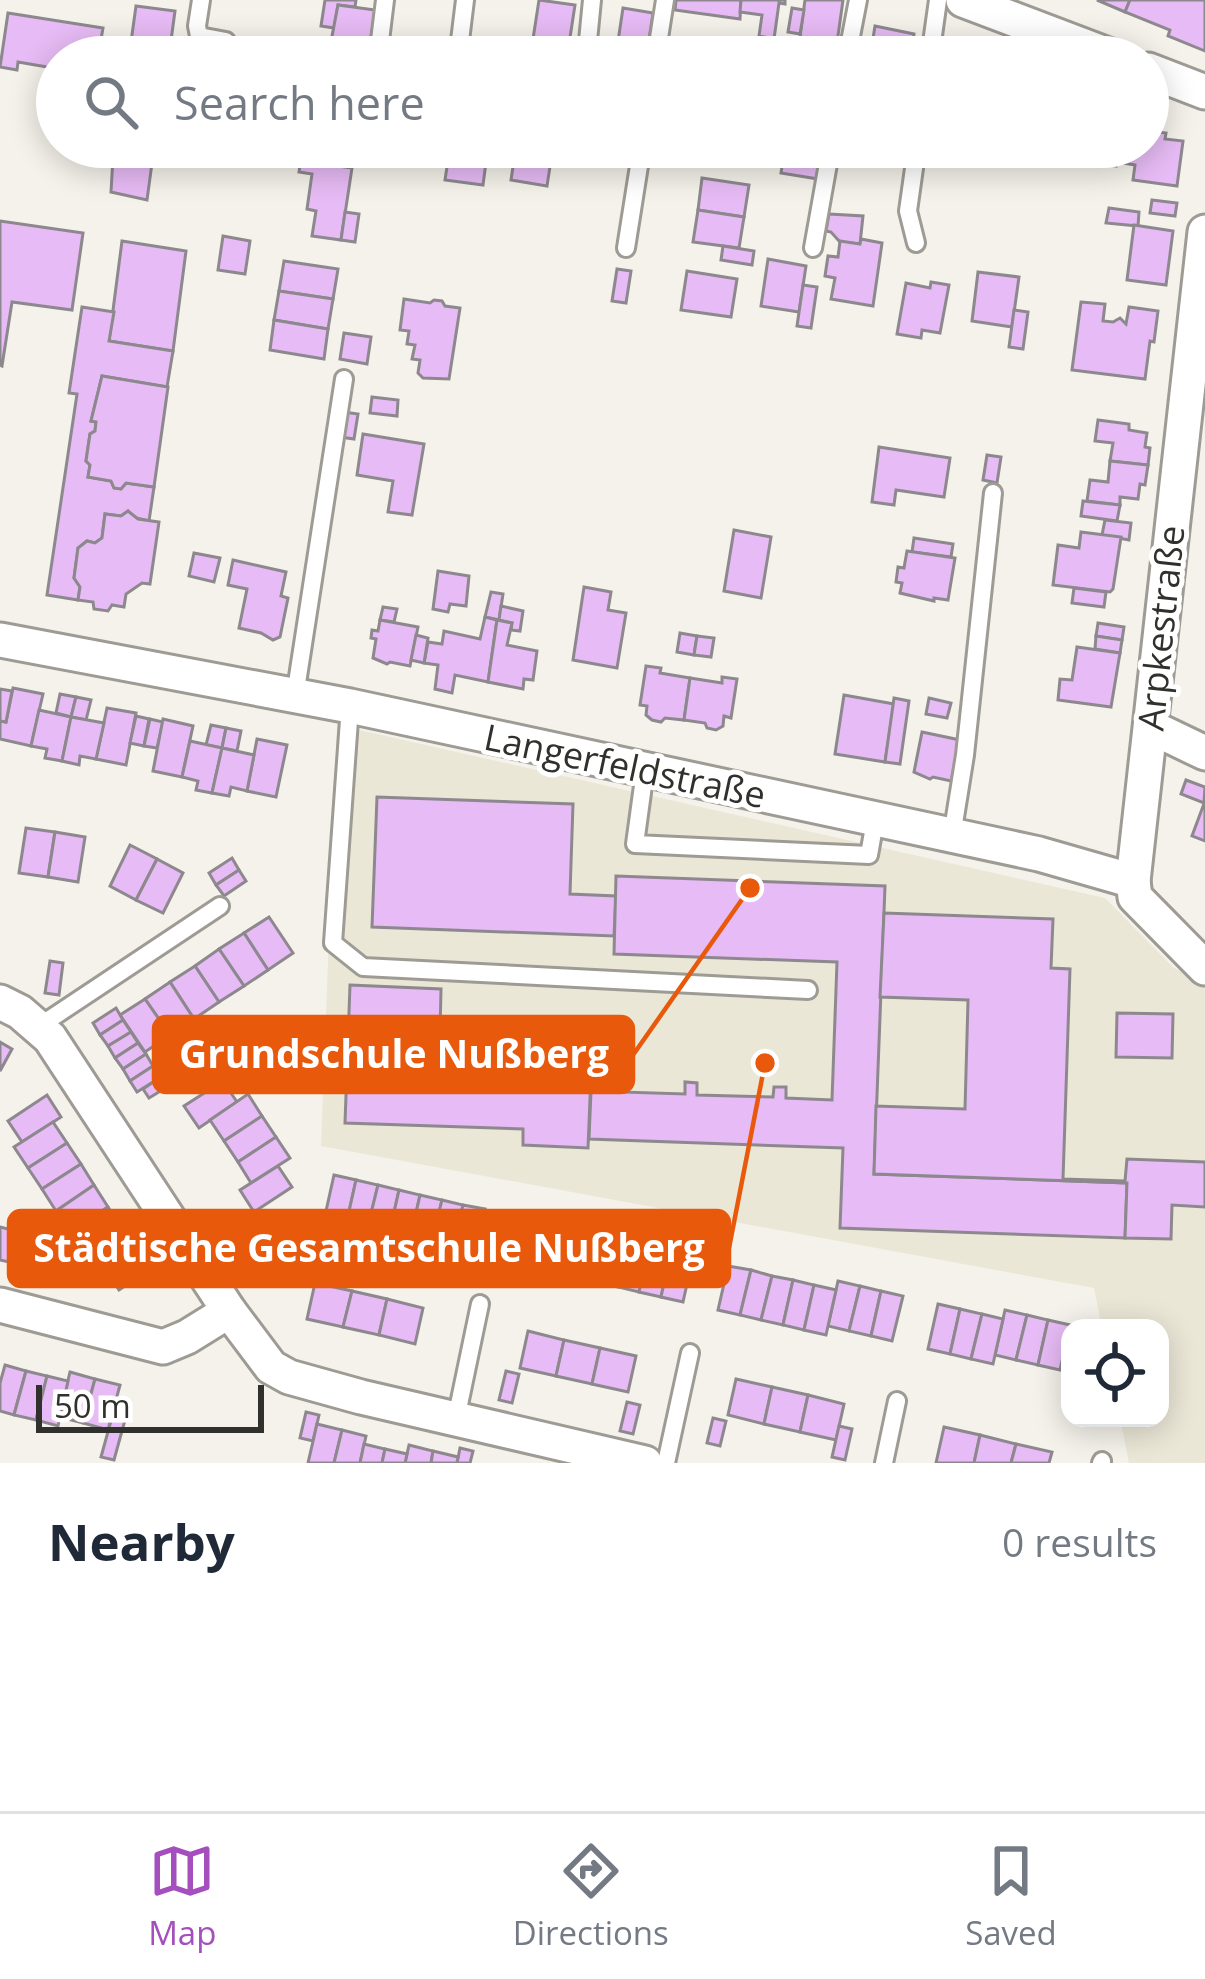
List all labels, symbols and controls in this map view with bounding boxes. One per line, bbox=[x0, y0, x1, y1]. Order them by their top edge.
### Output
search box bbox=[36, 36, 1169, 168]
icon: search bbox=[78, 69, 144, 135]
text: Search here bbox=[174, 72, 425, 133]
street label: Arpkestraße bbox=[1125, 523, 1196, 733]
street label: Langerfeldstraße bbox=[480, 712, 770, 819]
callout: Grundschule Nußberg bbox=[154, 1017, 633, 1092]
text: Grundschule Nußberg bbox=[179, 1026, 609, 1079]
callout: Städtische Gesamtschule Nußberg bbox=[9, 1211, 729, 1286]
text: Städtische Gesamtschule Nußberg bbox=[33, 1220, 705, 1273]
map controls bbox=[1061, 1319, 1169, 1427]
button: locate bbox=[1061, 1319, 1169, 1427]
scale bar bbox=[36, 1379, 264, 1432]
text: 50 m bbox=[54, 1383, 131, 1428]
text: Nearby bbox=[48, 1506, 235, 1576]
text: 0 results bbox=[1002, 1515, 1157, 1568]
tab: Map bbox=[148, 1838, 216, 1955]
tab: Directions bbox=[513, 1838, 669, 1955]
tab: Saved bbox=[965, 1838, 1057, 1955]

